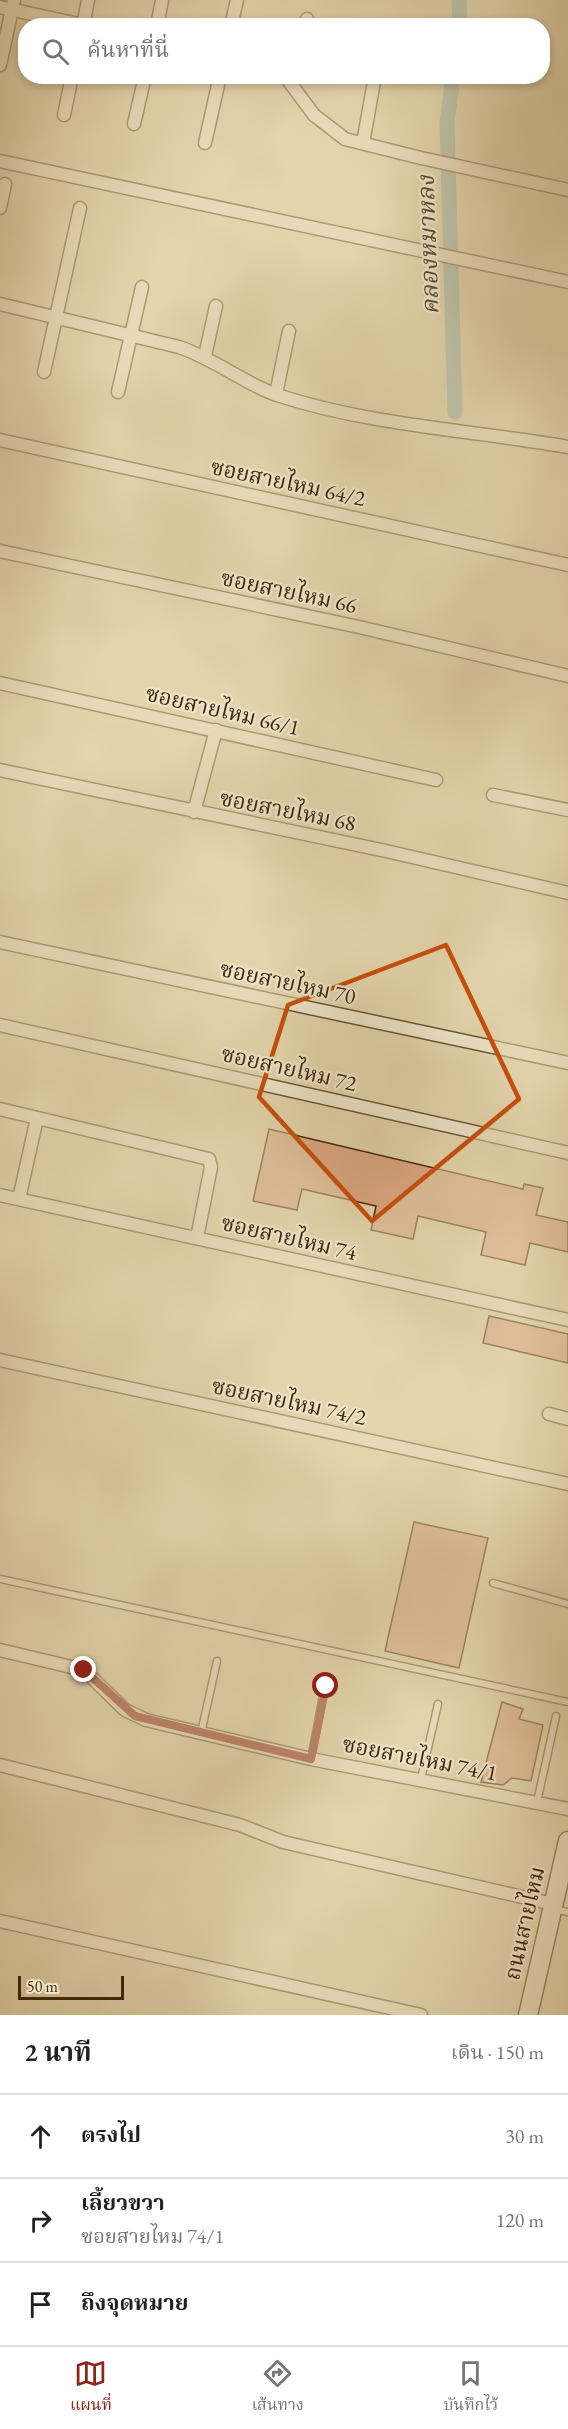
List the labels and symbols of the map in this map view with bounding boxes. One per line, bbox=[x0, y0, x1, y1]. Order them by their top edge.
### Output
water label: คลองหมาหลง bbox=[410, 174, 445, 315]
street label: ซอยสายไหม 64/2 bbox=[208, 452, 368, 513]
street label: ซอยสายไหม 66 bbox=[218, 563, 360, 620]
street label: ซอยสายไหม 66/1 bbox=[143, 679, 303, 742]
street label: ซอยสายไหม 68 bbox=[217, 783, 358, 838]
street label: ซอยสายไหม 70 bbox=[217, 954, 359, 1011]
street label: ซอยสายไหม 72 bbox=[218, 1039, 360, 1098]
street label: ซอยสายไหม 74 bbox=[218, 1208, 360, 1267]
street label: ซอยสายไหม 74/2 bbox=[209, 1371, 369, 1432]
route end bbox=[70, 1656, 96, 1682]
route start bbox=[312, 1672, 338, 1698]
street label: ซอยสายไหม 74/1 bbox=[340, 1729, 500, 1788]
street label: ถนนสายไหม bbox=[497, 1864, 552, 1983]
scale bar bbox=[18, 1973, 124, 2000]

